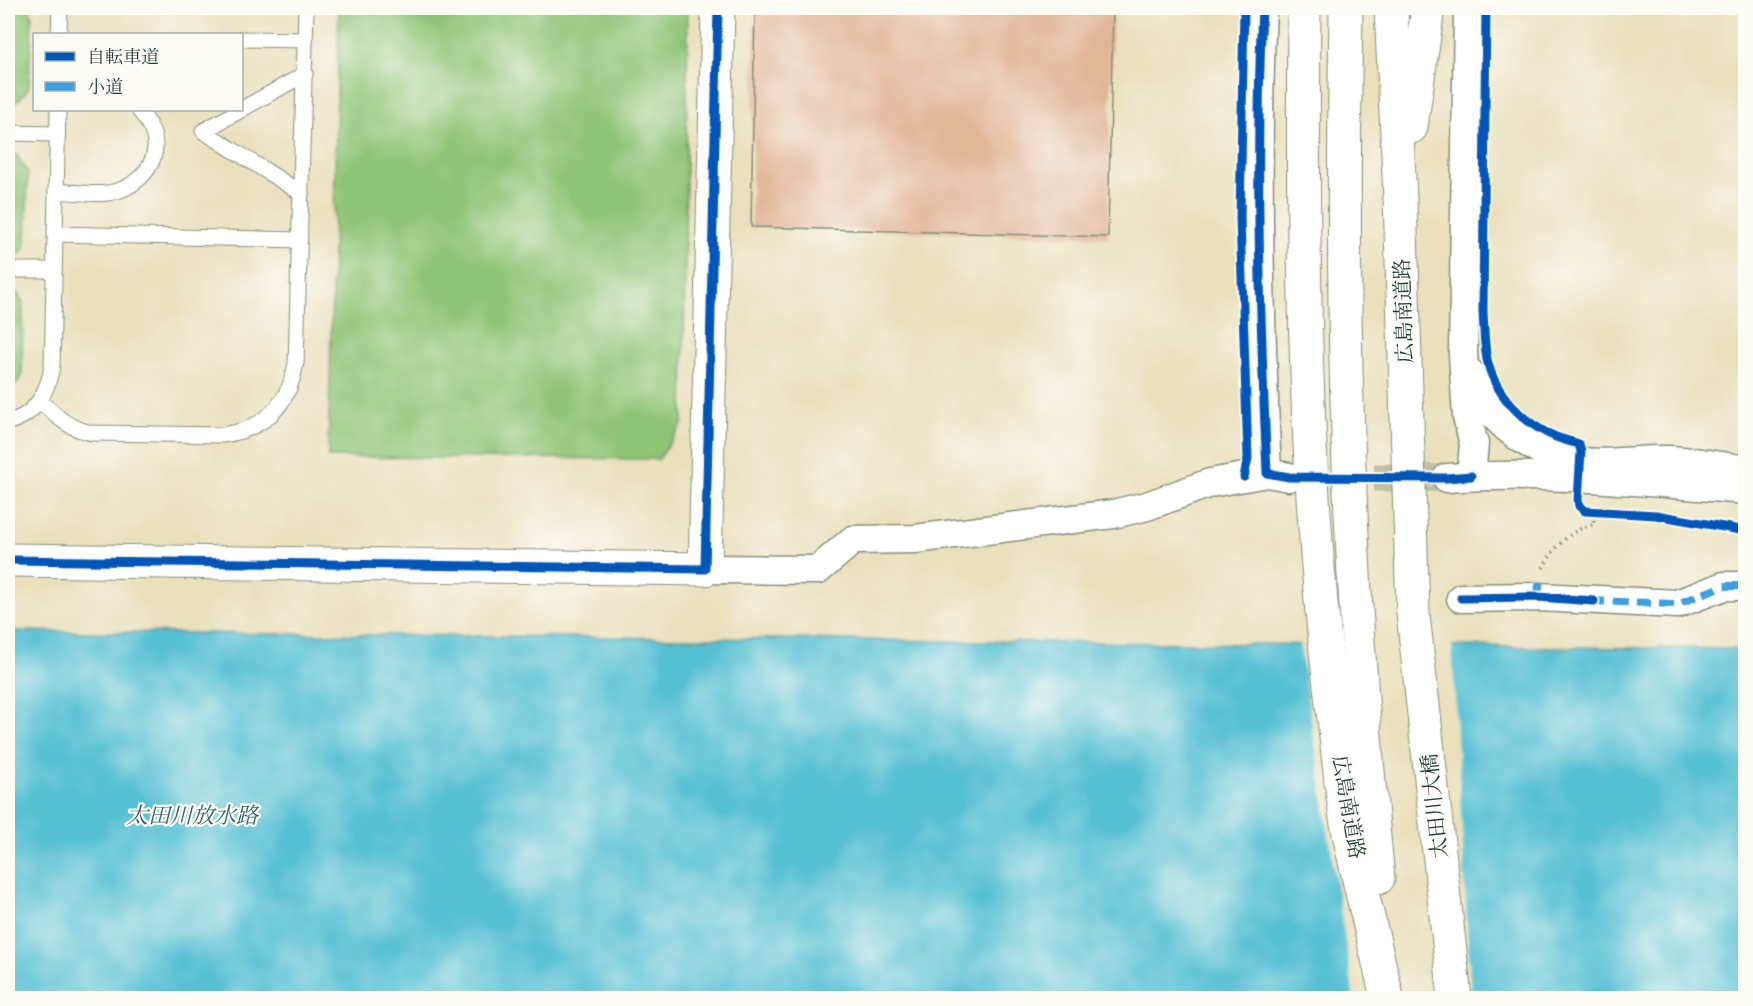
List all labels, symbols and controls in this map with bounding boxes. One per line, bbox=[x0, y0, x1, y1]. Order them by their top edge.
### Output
legend bbox=[33, 33, 243, 111]
text: 自転車道 bbox=[87, 45, 159, 70]
text: 小道 bbox=[87, 75, 123, 100]
street label: 広島南道路 bbox=[1388, 258, 1420, 364]
street label: 太田川大橋 bbox=[1415, 752, 1455, 860]
street label: 広島南道路 bbox=[1325, 753, 1371, 861]
water label: 太田川放水路 bbox=[126, 801, 260, 831]

